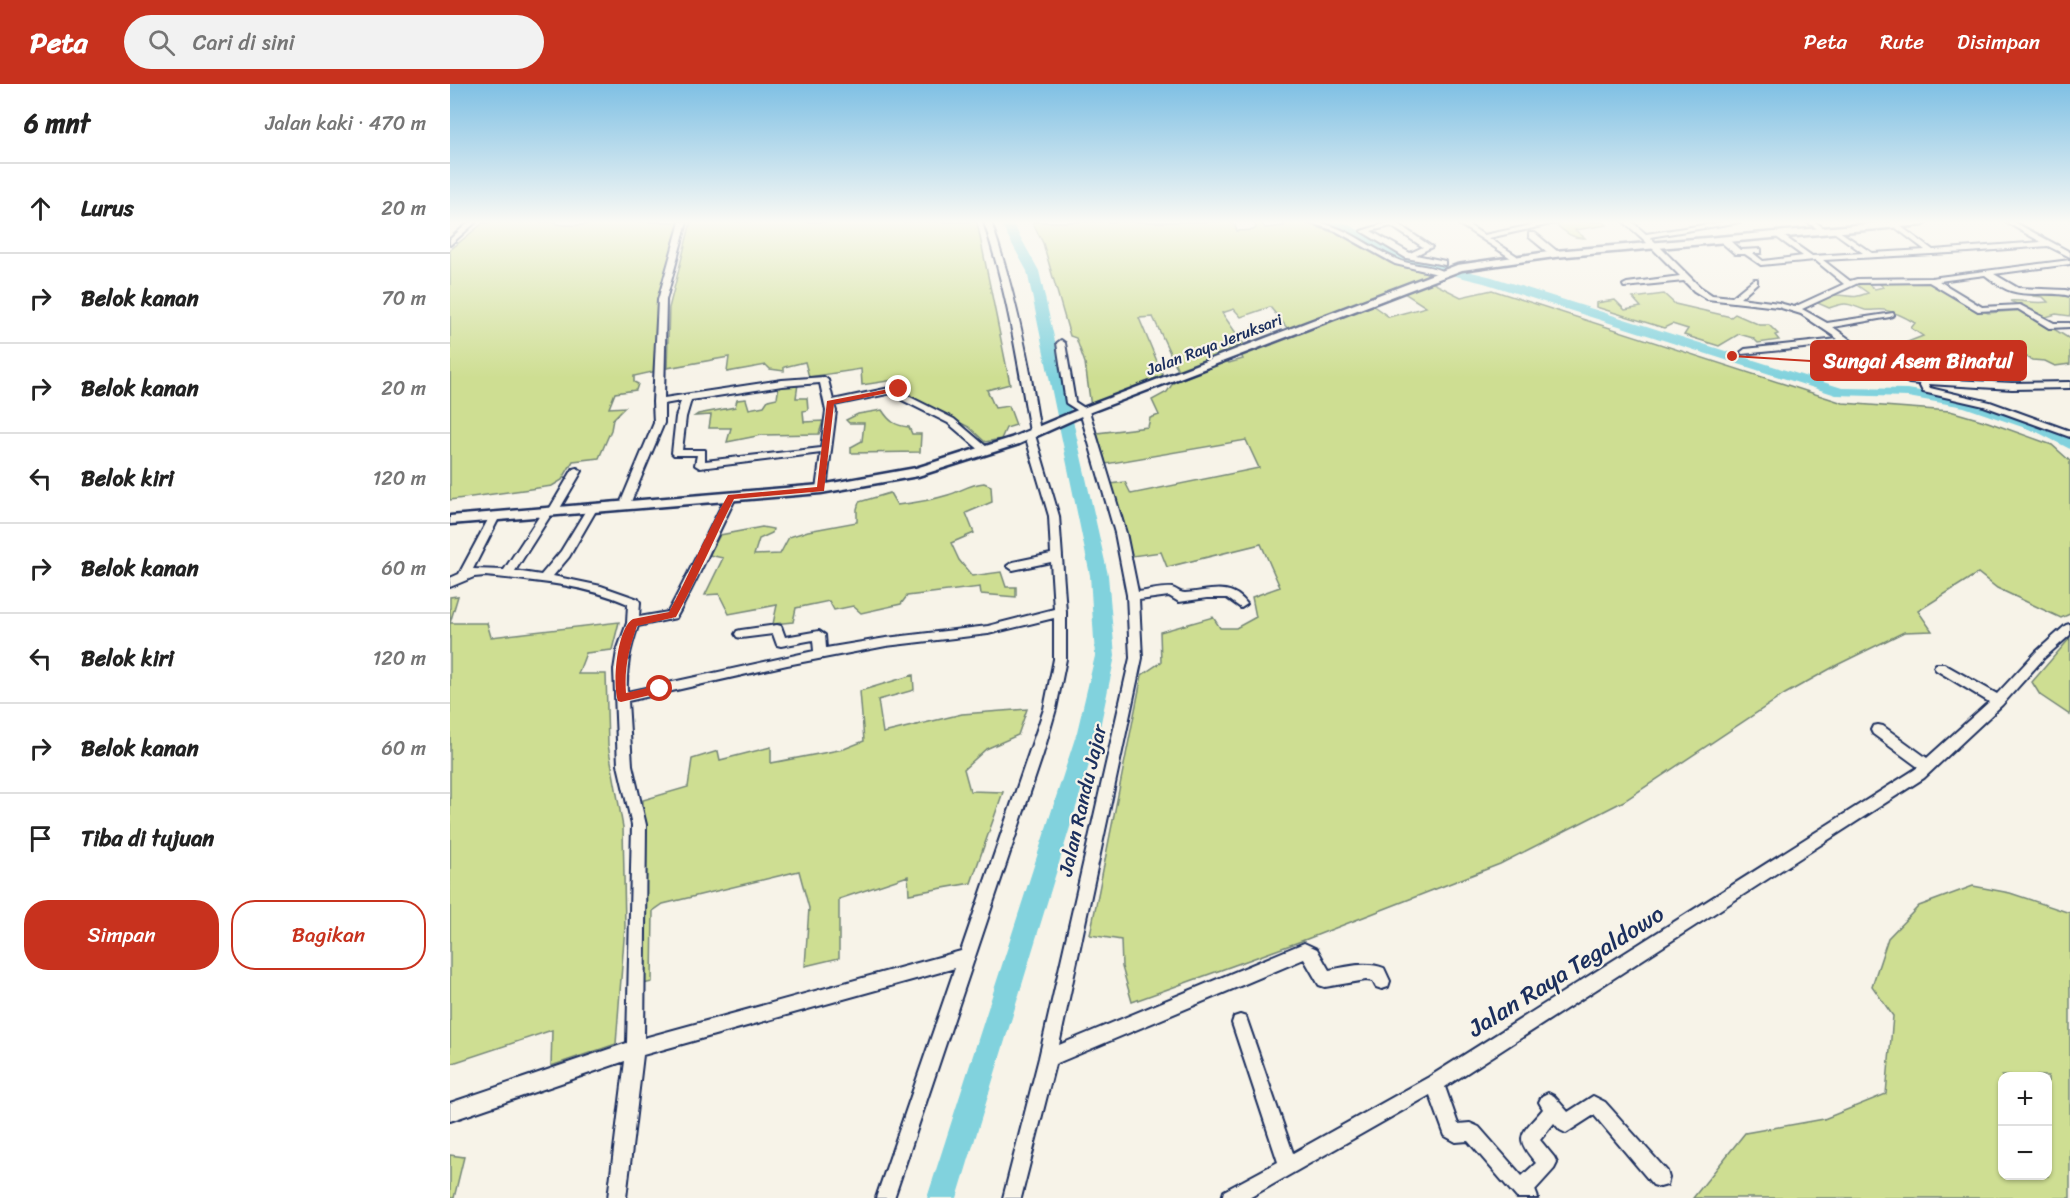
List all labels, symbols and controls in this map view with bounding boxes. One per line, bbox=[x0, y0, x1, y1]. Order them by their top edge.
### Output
search box bbox=[124, 15, 544, 69]
text: Peta bbox=[30, 18, 88, 67]
text: Cari di sini bbox=[193, 23, 295, 62]
text: Peta bbox=[1804, 23, 1847, 61]
text: Rute bbox=[1880, 23, 1924, 61]
text: Disimpan bbox=[1957, 23, 2040, 61]
icon: search bbox=[145, 26, 178, 59]
text: 6 mnt bbox=[24, 100, 90, 146]
text: Jalan kaki · 470 m bbox=[265, 106, 426, 141]
text: Lurus bbox=[81, 189, 134, 228]
text: 20 m bbox=[381, 191, 426, 226]
icon: ahead bbox=[24, 192, 57, 225]
text: Belok kanan bbox=[81, 279, 199, 318]
text: 70 m bbox=[381, 281, 426, 316]
icon: right bbox=[24, 282, 57, 315]
street label: Jalan Raya Jeruksari bbox=[1141, 305, 1287, 384]
callout: Sungai Asem Binatul bbox=[1811, 341, 2026, 380]
text: Sungai Asem Binatul bbox=[1822, 342, 2014, 380]
text: Belok kanan bbox=[81, 369, 199, 408]
text: 20 m bbox=[381, 371, 426, 406]
icon: right bbox=[24, 372, 57, 405]
route end bbox=[885, 375, 911, 401]
text: Belok kiri bbox=[81, 459, 174, 498]
text: 120 m bbox=[373, 461, 426, 496]
icon: left bbox=[24, 462, 57, 495]
text: Belok kanan bbox=[81, 549, 199, 588]
text: 60 m bbox=[381, 551, 426, 586]
icon: right bbox=[24, 552, 57, 585]
text: Belok kiri bbox=[81, 639, 174, 678]
text: 120 m bbox=[373, 641, 426, 676]
icon: left bbox=[24, 642, 57, 675]
route start bbox=[646, 675, 672, 701]
street label: Jalan Randu Jajar bbox=[1048, 720, 1117, 880]
text: Belok kanan bbox=[81, 729, 199, 768]
text: 60 m bbox=[381, 731, 426, 766]
icon: right bbox=[24, 732, 57, 765]
text: Tiba di tujuan bbox=[81, 819, 214, 858]
icon: arrive bbox=[24, 822, 57, 855]
street label: Jalan Raya Tegaldowo bbox=[1459, 894, 1673, 1049]
button: Simpan bbox=[24, 900, 219, 970]
button: Bagikan bbox=[231, 900, 426, 970]
map controls bbox=[1998, 1072, 2052, 1180]
button: + bbox=[1998, 1072, 2052, 1126]
button: − bbox=[1998, 1126, 2052, 1180]

